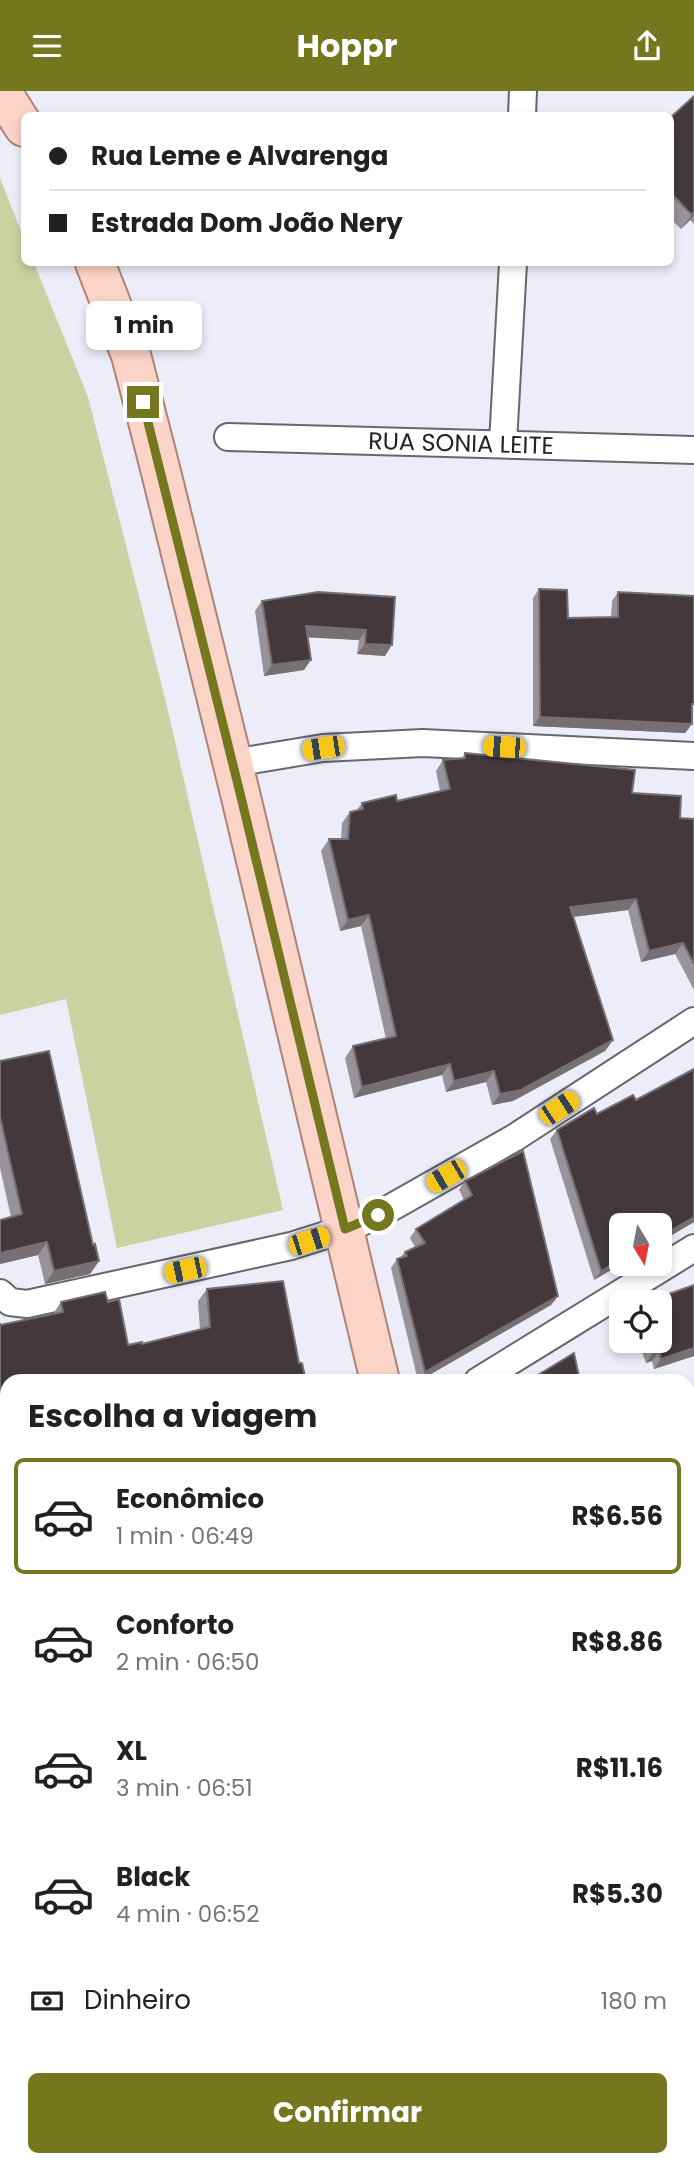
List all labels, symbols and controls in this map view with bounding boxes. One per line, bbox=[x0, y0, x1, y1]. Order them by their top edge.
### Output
text: Hoppr bbox=[297, 23, 397, 68]
icon: menu bbox=[28, 27, 66, 65]
icon: share bbox=[628, 27, 666, 65]
text: Rua Leme e Alvarenga bbox=[91, 138, 388, 174]
text: Estrada Dom João Nery bbox=[91, 205, 403, 241]
callout: 1 min bbox=[85, 301, 201, 349]
text: 1 min bbox=[114, 309, 174, 341]
route end bbox=[127, 386, 159, 418]
street label: RUA SONIA LEITE bbox=[368, 424, 554, 462]
car bbox=[301, 734, 346, 762]
car bbox=[483, 735, 526, 759]
car bbox=[536, 1088, 583, 1128]
car bbox=[423, 1156, 470, 1196]
route start bbox=[362, 1199, 394, 1231]
north arrow bbox=[609, 1213, 672, 1276]
map controls bbox=[609, 1213, 672, 1353]
car bbox=[286, 1225, 333, 1257]
car bbox=[163, 1255, 208, 1285]
button: locate bbox=[609, 1290, 672, 1353]
text: Escolha a viagem bbox=[28, 1393, 317, 1438]
text: Econômico bbox=[116, 1481, 264, 1517]
icon: car bbox=[32, 1485, 95, 1548]
text: R$6.56 bbox=[572, 1498, 663, 1534]
text: 1 min · 06:49 bbox=[116, 1520, 254, 1552]
text: Conforto bbox=[116, 1607, 234, 1643]
icon: car bbox=[32, 1611, 95, 1674]
text: R$8.86 bbox=[571, 1624, 663, 1660]
text: 2 min · 06:50 bbox=[116, 1646, 259, 1678]
text: XL bbox=[116, 1733, 147, 1769]
icon: car bbox=[32, 1737, 95, 1800]
text: R$11.16 bbox=[576, 1750, 663, 1786]
text: 3 min · 06:51 bbox=[116, 1772, 253, 1804]
text: Black bbox=[116, 1859, 190, 1895]
icon: car bbox=[32, 1863, 95, 1926]
text: R$5.30 bbox=[572, 1876, 663, 1912]
text: 4 min · 06:52 bbox=[116, 1898, 259, 1930]
icon: cash bbox=[28, 1982, 66, 2020]
text: Dinheiro bbox=[84, 1982, 191, 2018]
text: 180 m bbox=[601, 1985, 667, 2017]
button: Confirmar bbox=[28, 2073, 667, 2153]

